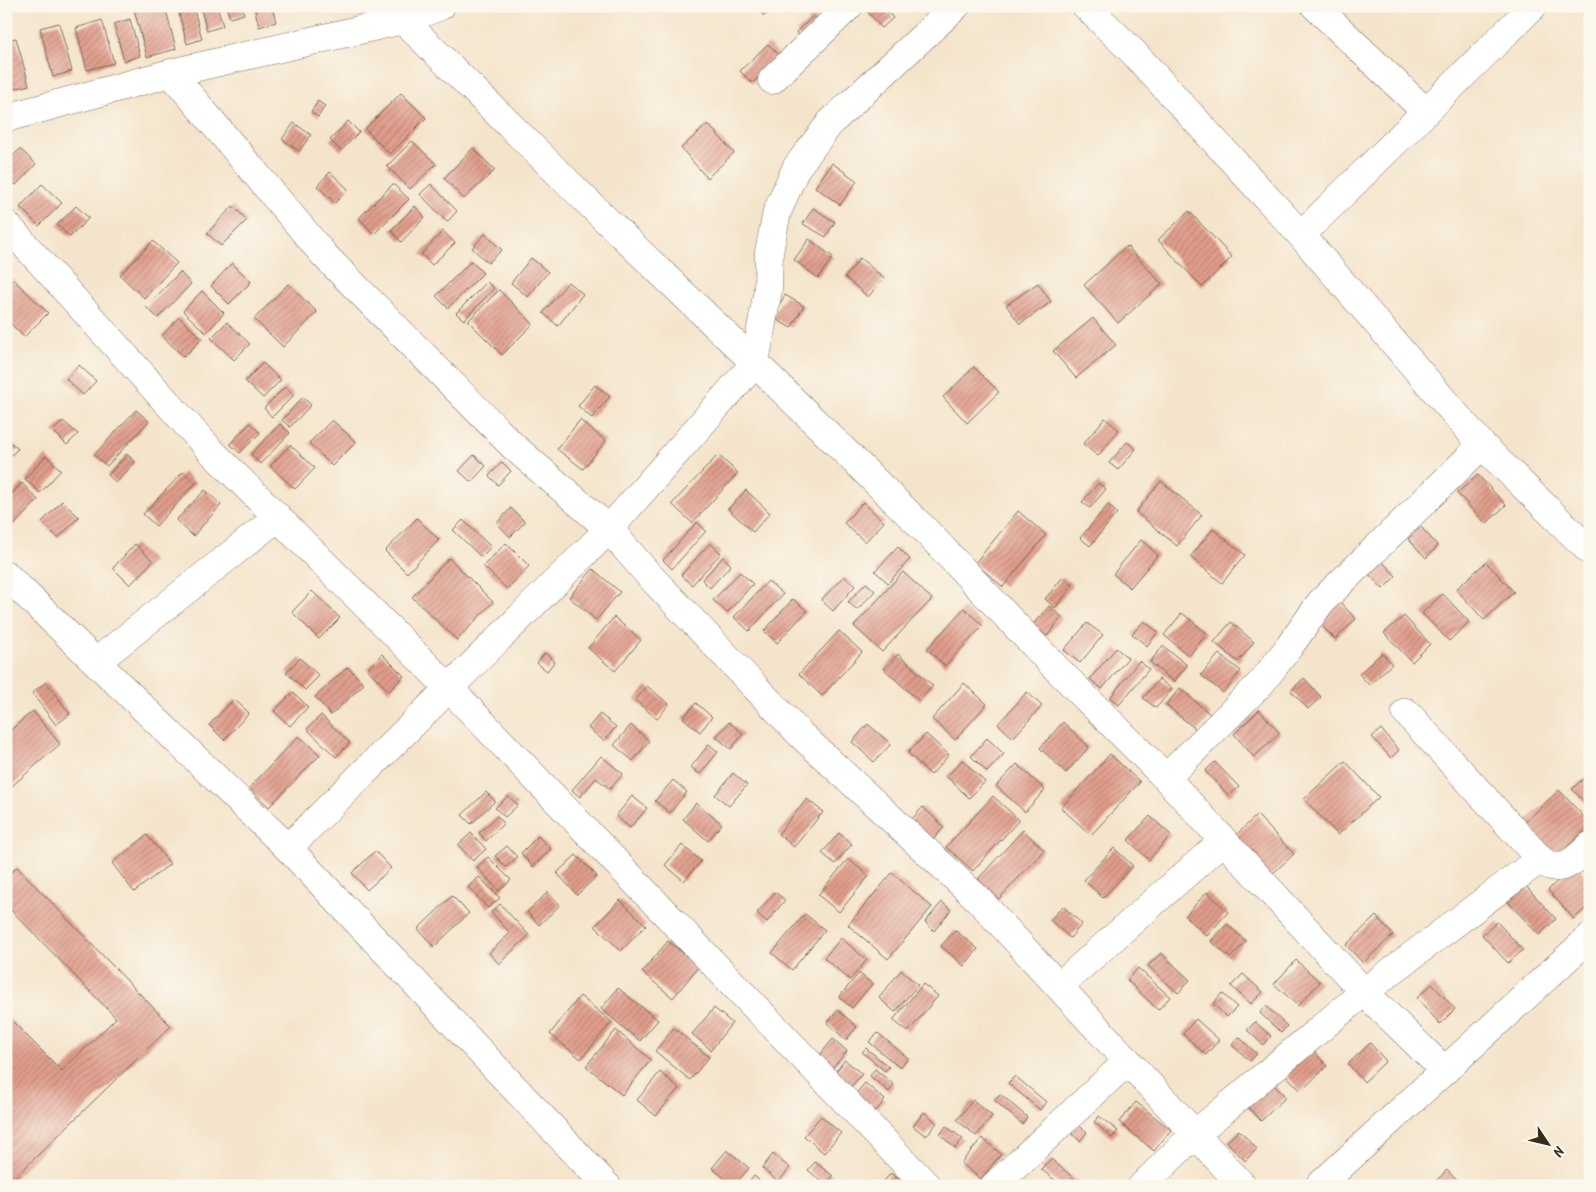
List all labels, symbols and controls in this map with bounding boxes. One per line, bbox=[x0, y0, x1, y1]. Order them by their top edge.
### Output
north arrow bbox=[1524, 1120, 1574, 1170]
text: N bbox=[1546, 1141, 1569, 1161]

